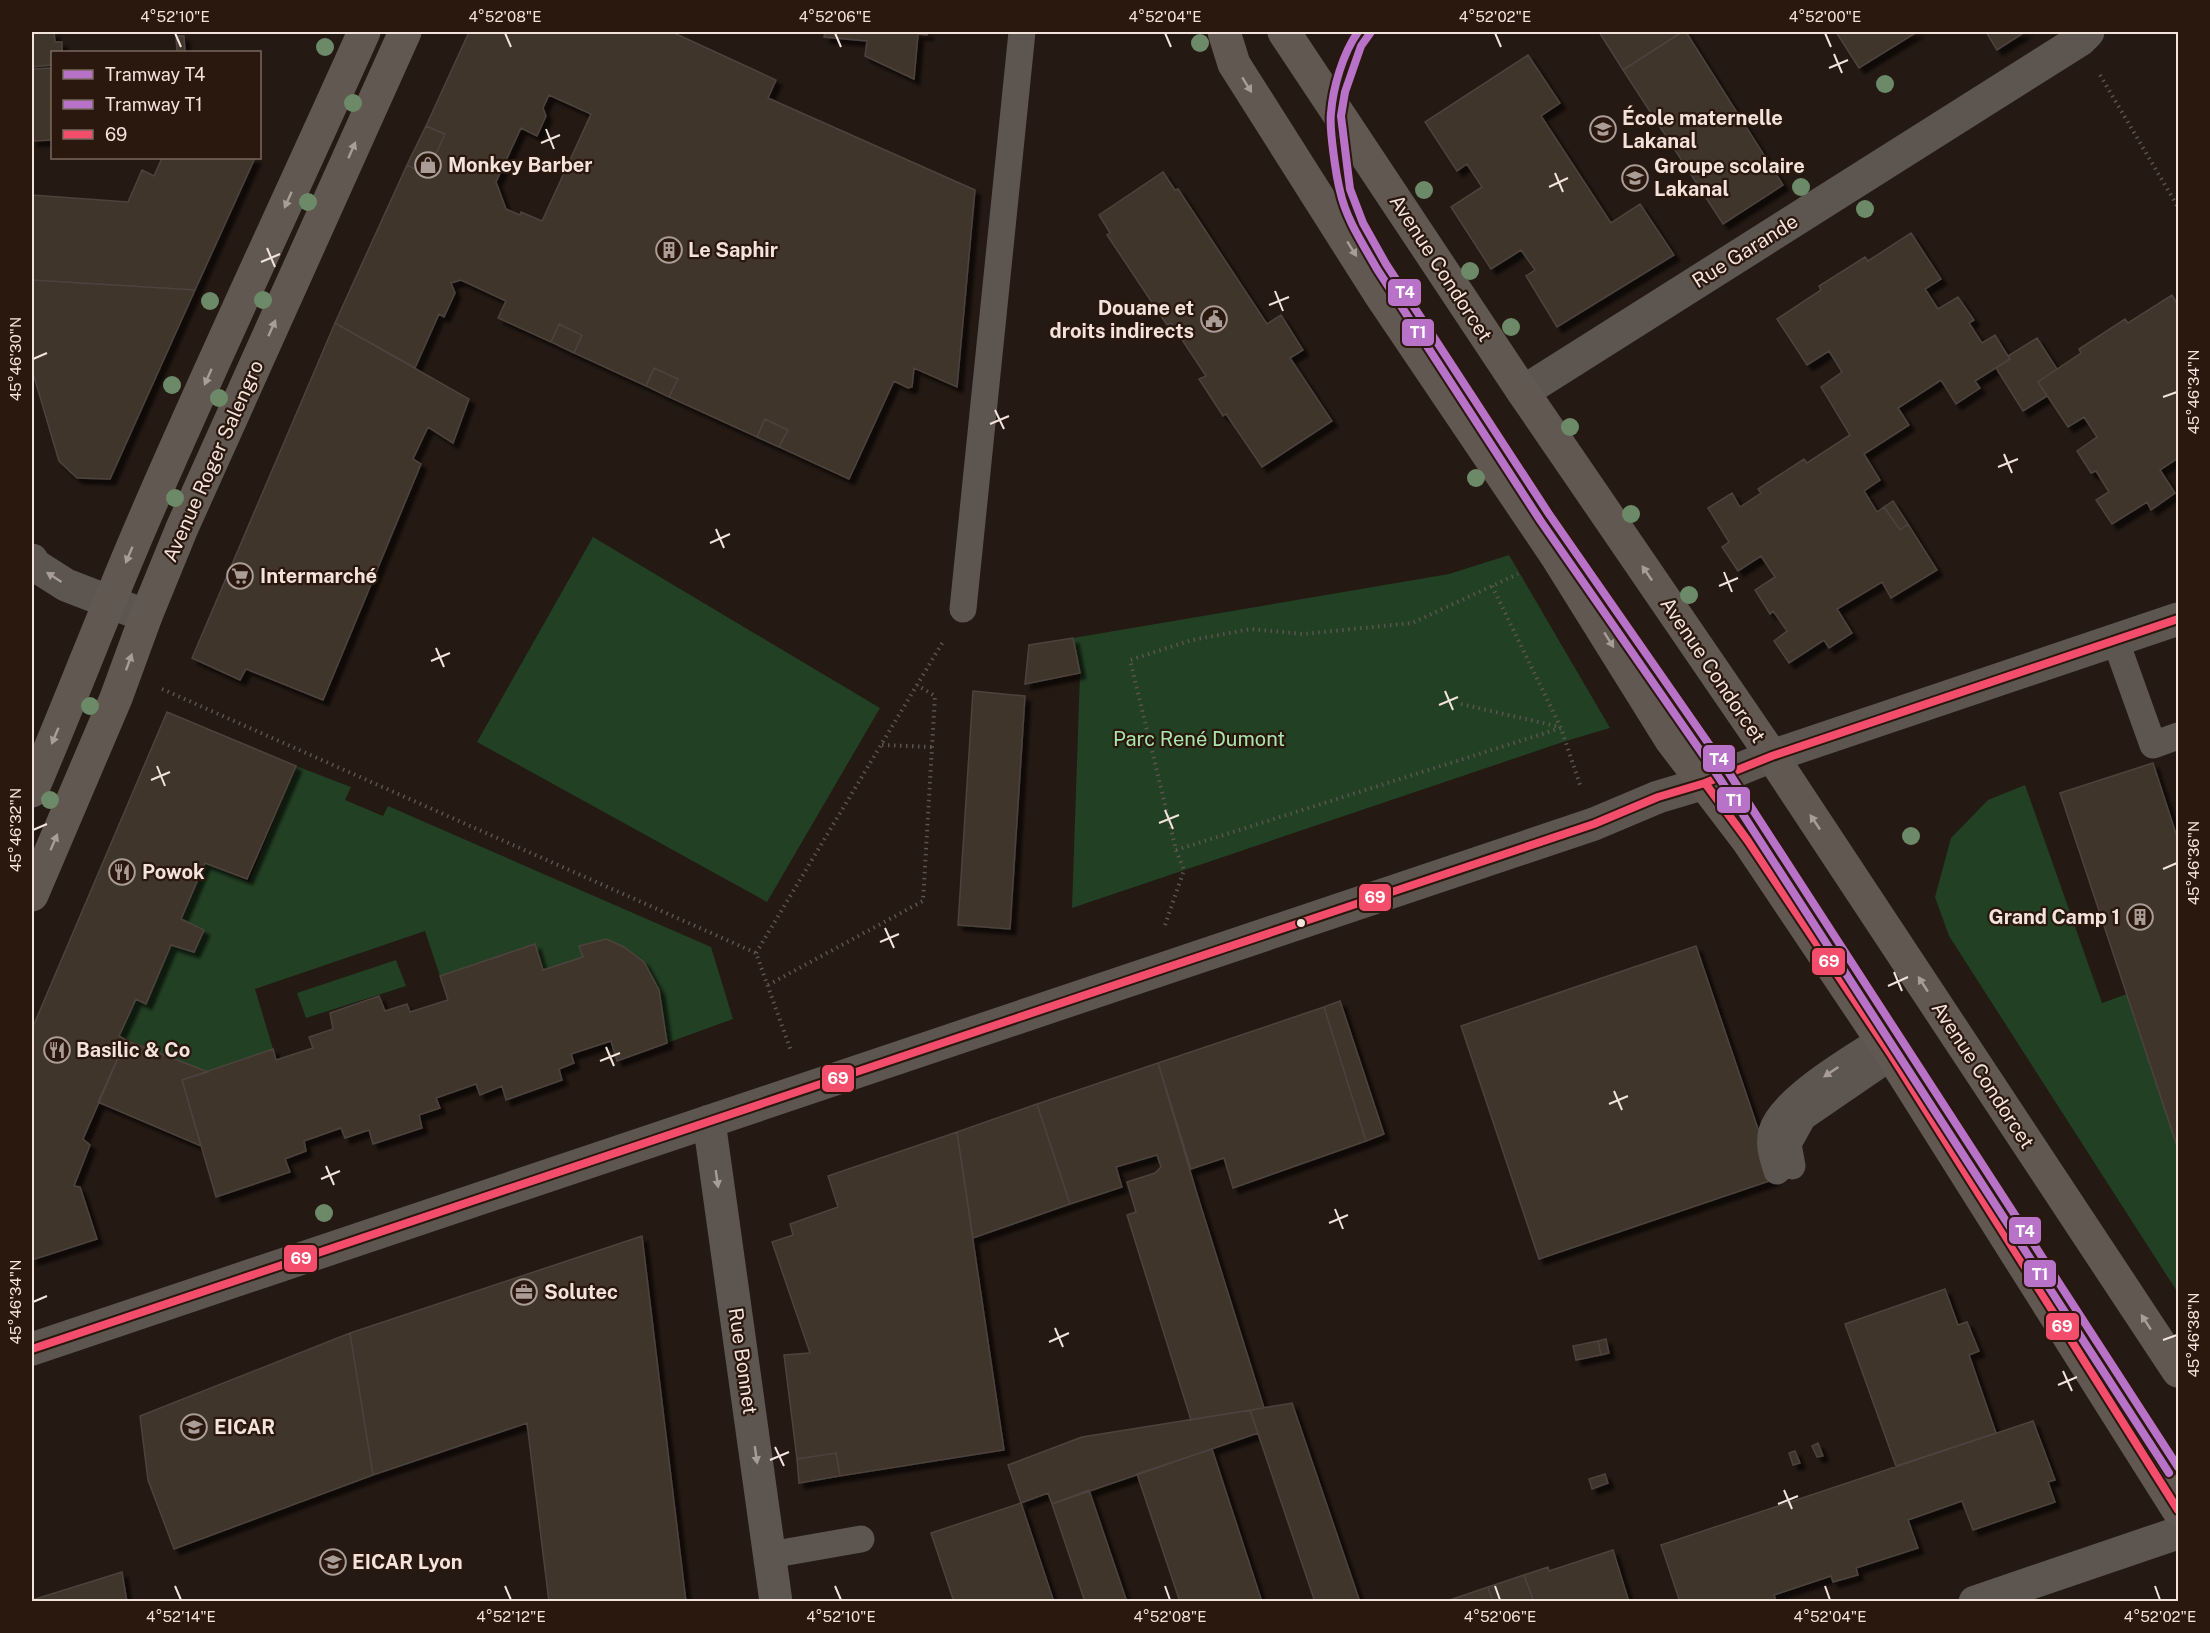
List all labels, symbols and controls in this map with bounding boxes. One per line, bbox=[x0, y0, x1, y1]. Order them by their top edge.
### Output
text: 4°52'10"E bbox=[140, 8, 210, 25]
text: 4°52'08"E bbox=[468, 8, 542, 25]
text: 4°52'06"E bbox=[799, 8, 871, 25]
text: 4°52'04"E bbox=[1129, 8, 1201, 25]
text: 4°52'02"E bbox=[1459, 8, 1531, 25]
text: 4°52'00"E bbox=[1789, 8, 1861, 25]
legend bbox=[51, 51, 261, 159]
text: Tramway T4 bbox=[105, 64, 205, 85]
one-way arrow bbox=[1242, 76, 1253, 93]
text: Tramway T1 bbox=[105, 94, 202, 115]
place label: École maternelle Lakanal bbox=[1622, 105, 1783, 153]
school or university icon: École maternelle Lakanal bbox=[1588, 114, 1618, 144]
text: 69 bbox=[105, 124, 127, 145]
one-way arrow bbox=[347, 141, 357, 159]
shop icon: Monkey Barber bbox=[413, 150, 443, 180]
place label: Monkey Barber bbox=[448, 153, 593, 177]
place label: Groupe scolaire Lakanal bbox=[1654, 154, 1805, 201]
school or university icon: Groupe scolaire Lakanal bbox=[1620, 163, 1650, 193]
street label: Avenue Condorcet bbox=[1385, 190, 1497, 346]
one-way arrow bbox=[284, 191, 293, 208]
street label: Rue Garande bbox=[1688, 209, 1802, 293]
building icon: Le Saphir bbox=[654, 235, 684, 265]
place label: Le Saphir bbox=[688, 238, 778, 262]
one-way arrow bbox=[1346, 241, 1357, 257]
line badge: T4 bbox=[1387, 278, 1422, 307]
text: T4 bbox=[1395, 283, 1415, 302]
place label: Douane et droits indirects bbox=[1049, 296, 1194, 343]
public building icon: Douane et droits indirects bbox=[1199, 304, 1229, 334]
text: 45°46'30"N bbox=[7, 317, 24, 401]
line badge: T1 bbox=[1401, 318, 1435, 347]
one-way arrow bbox=[268, 319, 277, 337]
text: T1 bbox=[1410, 323, 1426, 342]
text: 45°46'34"N bbox=[2185, 350, 2202, 434]
street label: Avenue Roger Salengro bbox=[158, 356, 268, 566]
one-way arrow bbox=[203, 369, 213, 387]
one-way arrow bbox=[124, 547, 134, 565]
supermarket icon: Intermarché bbox=[225, 561, 255, 591]
place label: Intermarché bbox=[260, 564, 377, 588]
one-way arrow bbox=[1641, 566, 1653, 582]
one-way arrow bbox=[46, 571, 62, 583]
street label: Avenue Condorcet bbox=[1655, 593, 1771, 747]
one-way arrow bbox=[1603, 632, 1614, 648]
one-way arrow bbox=[125, 652, 135, 670]
one-way arrow bbox=[50, 727, 60, 745]
park label: Parc René Dumont bbox=[1113, 727, 1285, 751]
line badge: T4 bbox=[1702, 744, 1736, 773]
text: T4 bbox=[1709, 750, 1729, 769]
line badge: T1 bbox=[1716, 786, 1751, 814]
text: 45°46'32"N bbox=[7, 788, 24, 872]
text: T1 bbox=[1726, 791, 1742, 810]
one-way arrow bbox=[1809, 814, 1821, 830]
text: 45°46'36"N bbox=[2185, 821, 2202, 905]
one-way arrow bbox=[50, 833, 59, 850]
restaurant icon: Powok bbox=[107, 857, 137, 887]
place label: Powok bbox=[142, 860, 205, 884]
line badge: 69 bbox=[1358, 883, 1392, 912]
text: 69 bbox=[1364, 888, 1386, 907]
building icon: Grand Camp 1 bbox=[2125, 902, 2155, 932]
place label: Grand Camp 1 bbox=[1988, 905, 2120, 929]
unlabelled marker bbox=[1295, 917, 1307, 929]
line badge: 69 bbox=[1811, 947, 1846, 976]
text: 69 bbox=[1818, 952, 1840, 971]
one-way arrow bbox=[1917, 977, 1929, 993]
street label: Avenue Condorcet bbox=[1927, 997, 2039, 1153]
restaurant icon: Basilic & Co bbox=[42, 1035, 72, 1065]
place label: Basilic & Co bbox=[76, 1038, 190, 1062]
line badge: 69 bbox=[821, 1064, 855, 1093]
one-way arrow bbox=[1824, 1066, 1840, 1078]
text: 69 bbox=[827, 1069, 849, 1088]
one-way arrow bbox=[713, 1169, 722, 1188]
line badge: T4 bbox=[2008, 1216, 2042, 1245]
text: T4 bbox=[2015, 1222, 2035, 1241]
line badge: 69 bbox=[283, 1244, 318, 1273]
text: 69 bbox=[290, 1249, 312, 1268]
line badge: T1 bbox=[2023, 1259, 2057, 1288]
text: 45°46'34"N bbox=[7, 1260, 24, 1344]
text: T1 bbox=[2032, 1265, 2048, 1284]
office icon: Solutec bbox=[509, 1277, 539, 1307]
place label: Solutec bbox=[544, 1280, 618, 1304]
text: 45°46'38"N bbox=[2185, 1292, 2202, 1378]
street label: Rue Bonnet bbox=[724, 1306, 762, 1416]
line badge: 69 bbox=[2045, 1312, 2080, 1341]
one-way arrow bbox=[2141, 1314, 2152, 1330]
text: 69 bbox=[2051, 1317, 2073, 1336]
school or university icon: EICAR bbox=[179, 1412, 209, 1442]
place label: EICAR bbox=[214, 1415, 275, 1439]
one-way arrow bbox=[751, 1445, 761, 1464]
school or university icon: EICAR Lyon bbox=[318, 1547, 348, 1577]
place label: EICAR Lyon bbox=[352, 1550, 463, 1574]
text: 4°52'14"E bbox=[146, 1608, 216, 1625]
text: 4°52'12"E bbox=[476, 1608, 546, 1625]
text: 4°52'10"E bbox=[806, 1608, 876, 1625]
text: 4°52'08"E bbox=[1133, 1608, 1207, 1625]
text: 4°52'06"E bbox=[1464, 1608, 1536, 1625]
text: 4°52'04"E bbox=[1794, 1608, 1866, 1625]
text: 4°52'02"E bbox=[2124, 1608, 2196, 1625]

